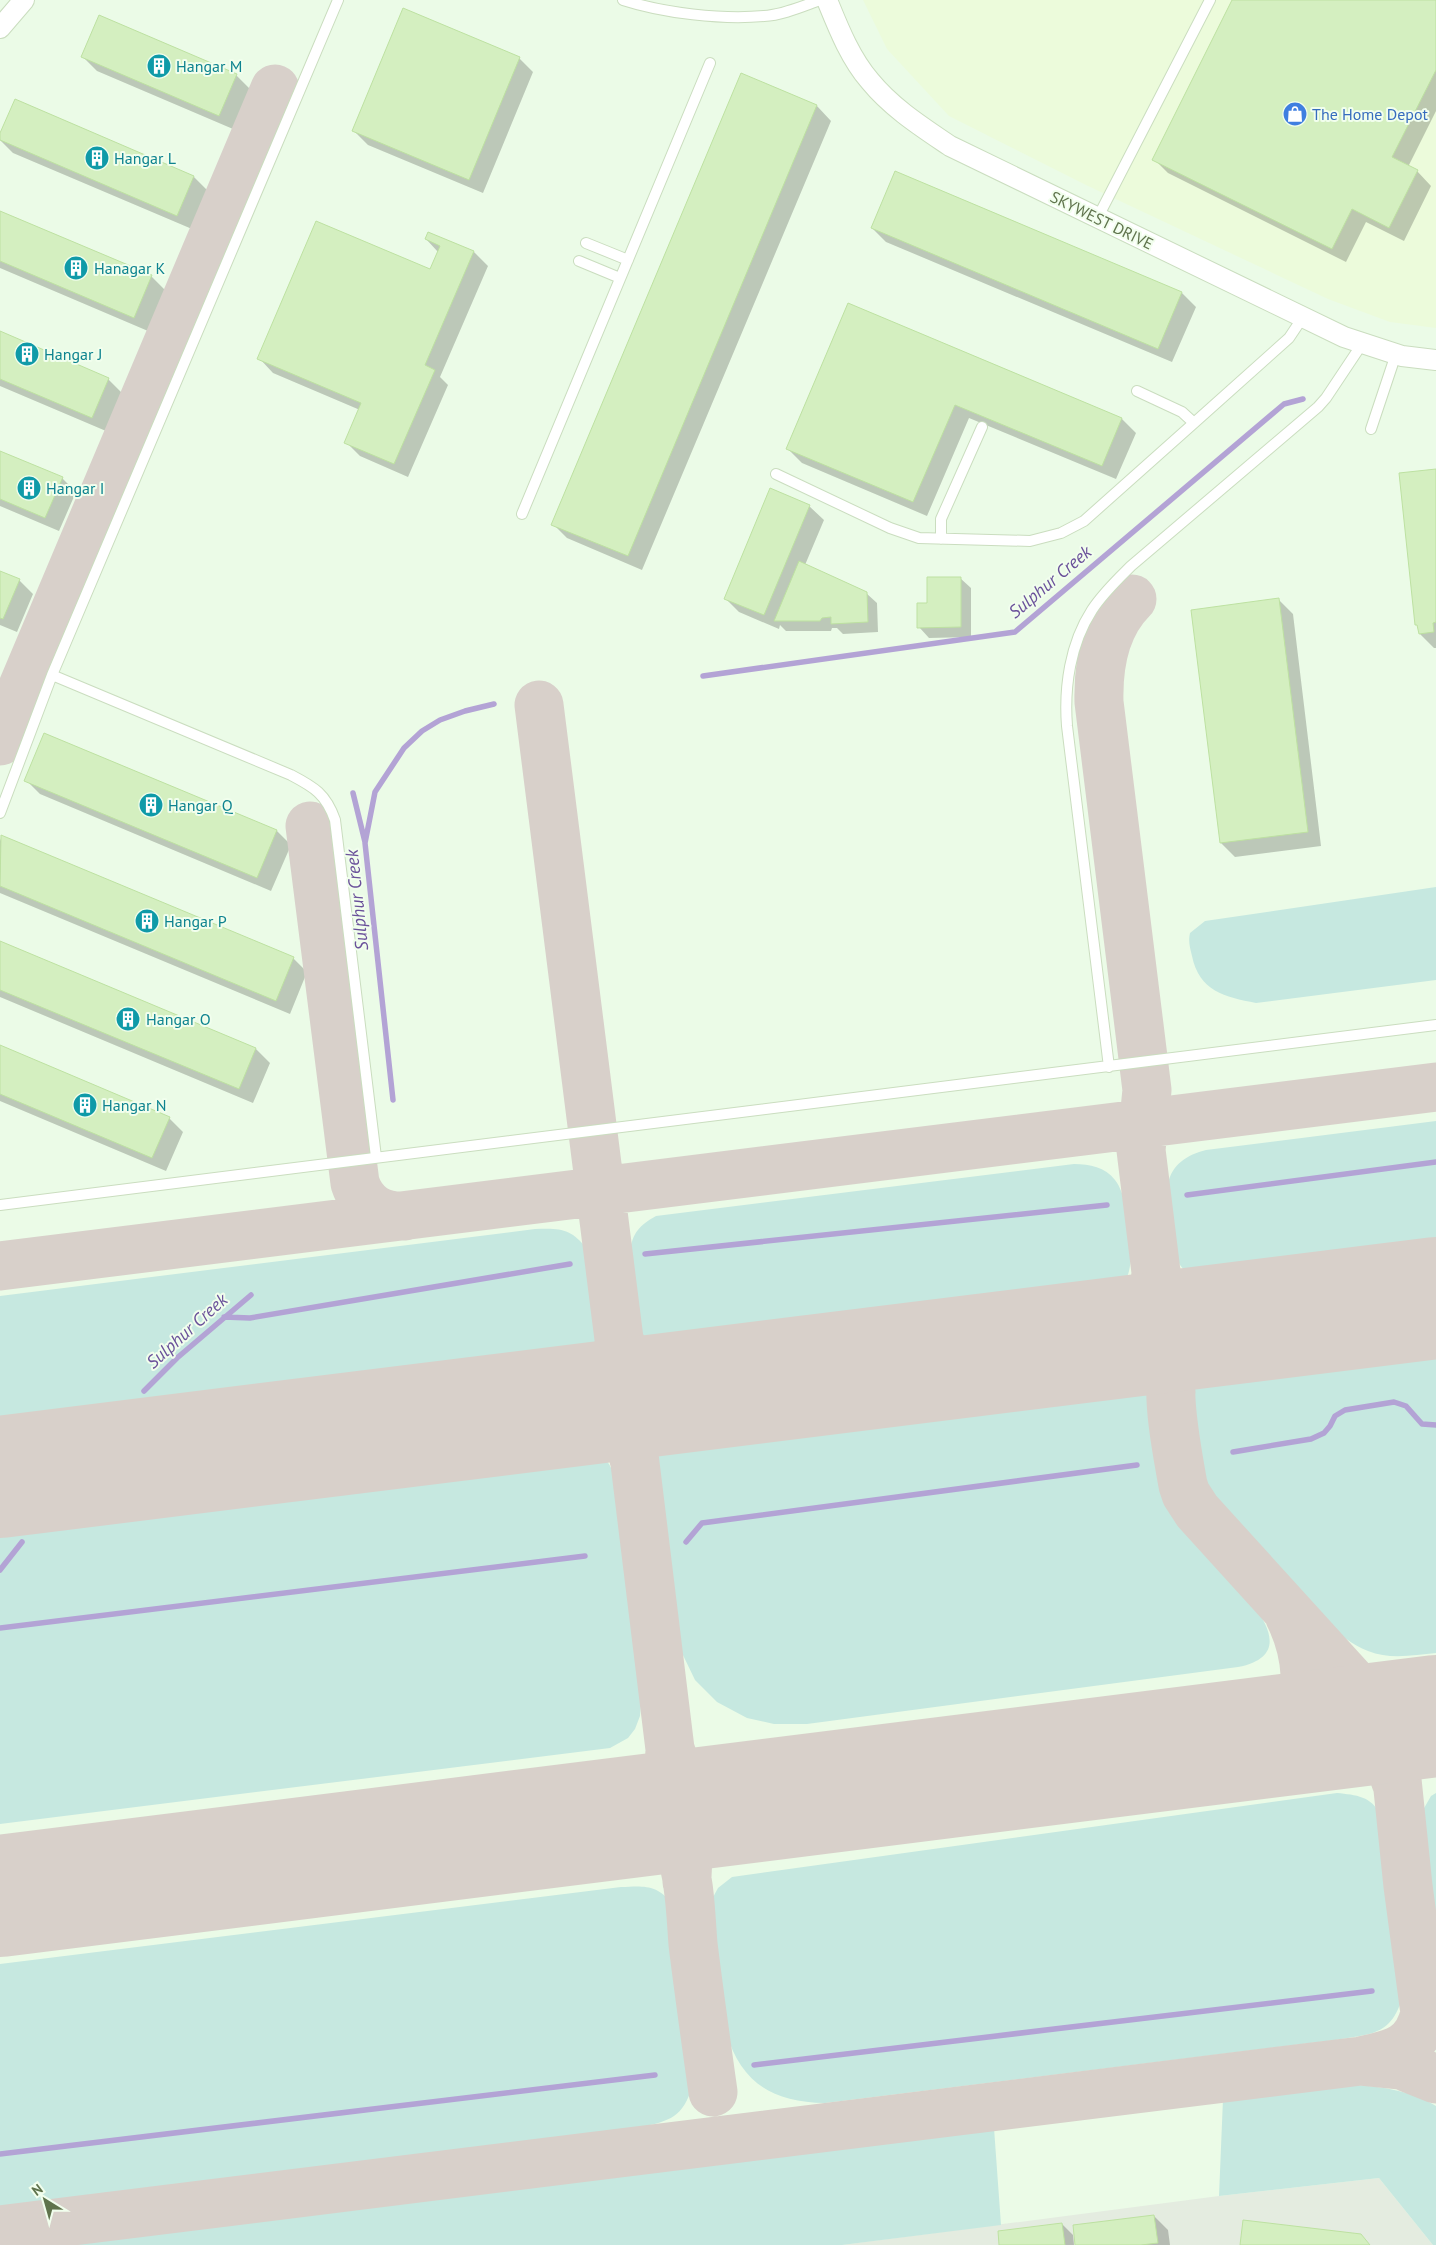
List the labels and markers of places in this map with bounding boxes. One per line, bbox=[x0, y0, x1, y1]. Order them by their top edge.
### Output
building icon: Hangar M bbox=[146, 53, 172, 79]
place label: Hangar M bbox=[176, 56, 242, 76]
shop icon: The Home Depot bbox=[1282, 101, 1308, 127]
place label: The Home Depot bbox=[1312, 104, 1429, 124]
building icon: Hangar L bbox=[84, 145, 110, 171]
place label: Hangar L bbox=[114, 148, 176, 168]
building icon: Hanagar K bbox=[63, 255, 89, 281]
place label: Hanagar K bbox=[94, 258, 166, 278]
building icon: Hangar J bbox=[14, 341, 40, 367]
place label: Hangar J bbox=[44, 344, 102, 364]
building icon: Hangar I bbox=[16, 475, 42, 501]
place label: Hangar I bbox=[46, 478, 104, 498]
building icon: Hangar Q bbox=[138, 792, 164, 818]
place label: Hangar Q bbox=[168, 795, 234, 815]
building icon: Hangar P bbox=[134, 908, 160, 934]
place label: Hangar P bbox=[164, 911, 227, 931]
building icon: Hangar O bbox=[115, 1006, 141, 1032]
place label: Hangar O bbox=[146, 1009, 211, 1029]
building icon: Hangar N bbox=[72, 1092, 98, 1118]
place label: Hangar N bbox=[102, 1095, 166, 1115]

